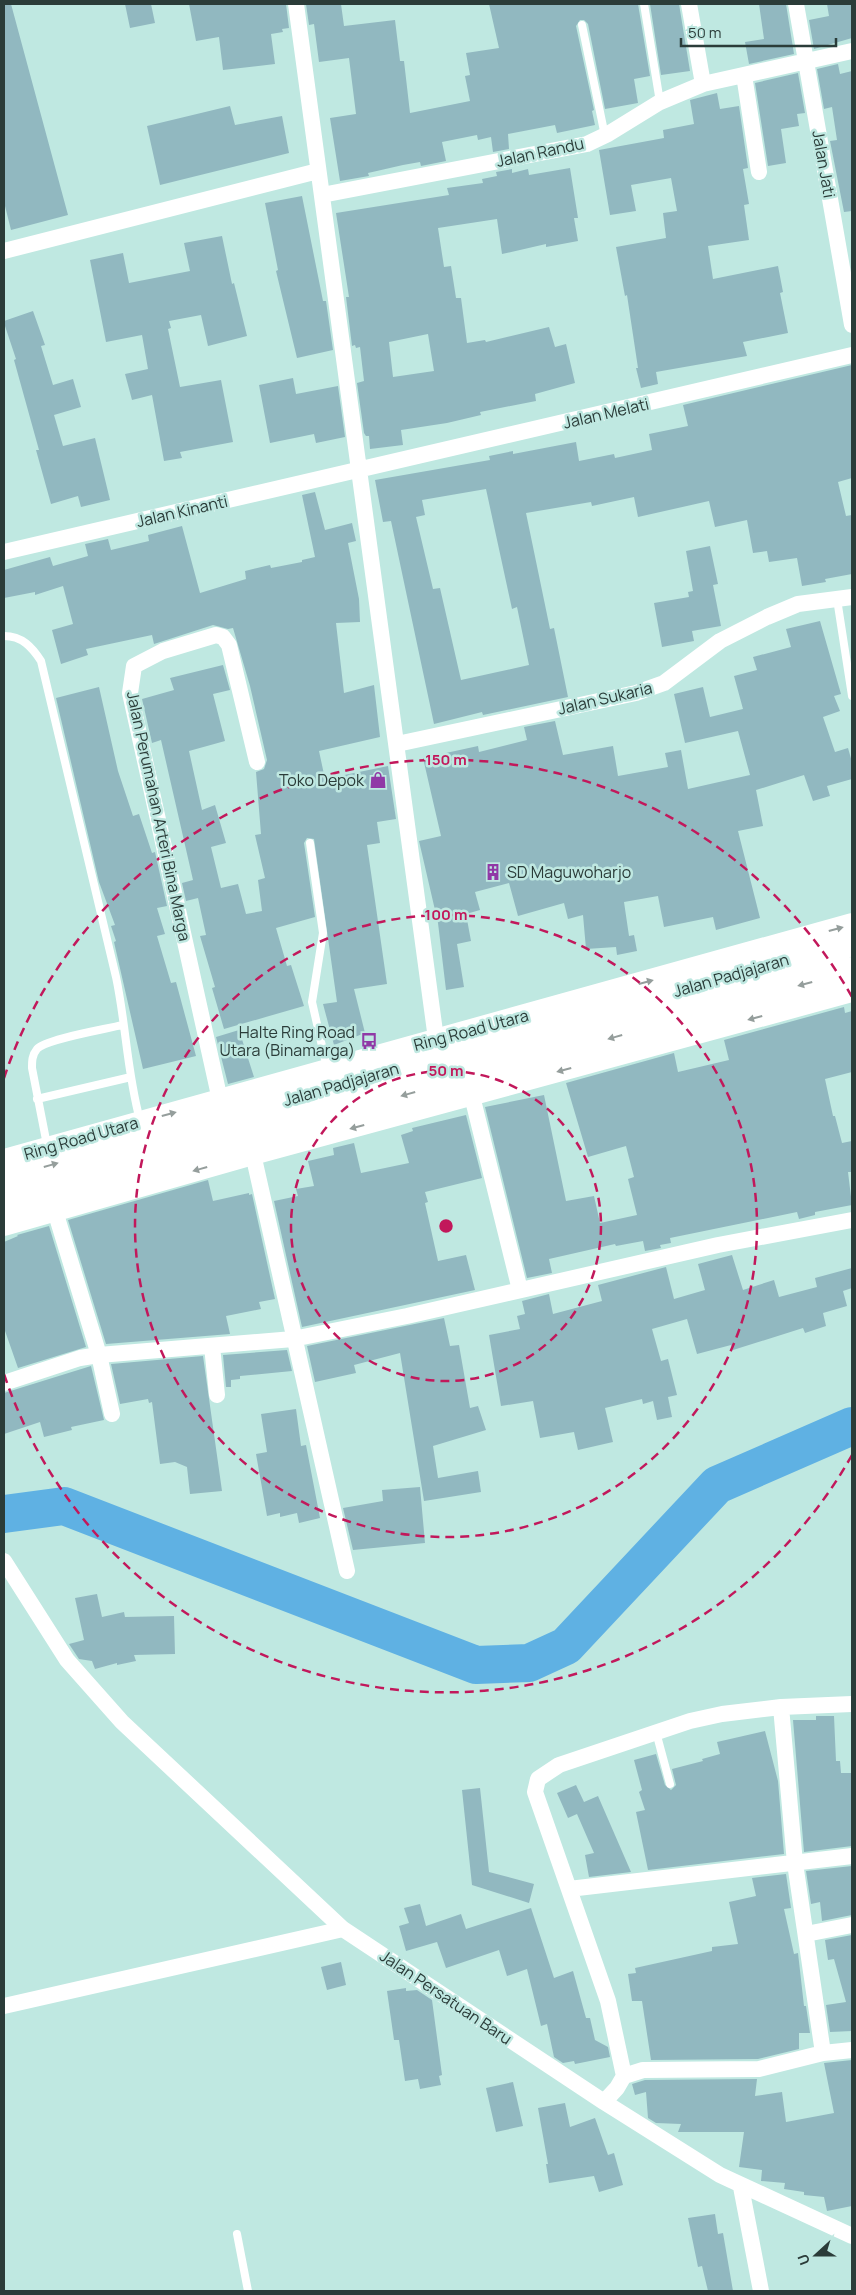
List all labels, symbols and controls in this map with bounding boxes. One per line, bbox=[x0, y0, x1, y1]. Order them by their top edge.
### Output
scale bar bbox=[681, 15, 836, 47]
text: 50 m bbox=[688, 22, 722, 43]
street label: Jalan Jati bbox=[807, 129, 841, 199]
street label: Jalan Randu bbox=[494, 132, 586, 172]
street label: Jalan Melati bbox=[561, 392, 651, 434]
street label: Jalan Kinanti bbox=[134, 490, 230, 532]
street label: Jalan Sukaria bbox=[556, 676, 654, 720]
street label: Jalan Perumahan Arteri Bina Marga bbox=[122, 689, 196, 943]
text: 150 m bbox=[425, 749, 467, 770]
place label: Toko Depok bbox=[279, 769, 365, 791]
shop icon: Toko Depok bbox=[368, 770, 388, 790]
place label: SD Maguwoharjo bbox=[507, 861, 631, 883]
building icon: SD Maguwoharjo bbox=[483, 862, 503, 882]
text: 100 m bbox=[425, 904, 467, 925]
one-way arrow bbox=[829, 924, 844, 932]
street label: Jalan Padjajaran bbox=[671, 948, 791, 1002]
one-way arrow bbox=[638, 977, 653, 985]
one-way arrow bbox=[798, 980, 813, 988]
street label: Ring Road Utara bbox=[411, 1004, 531, 1056]
one-way arrow bbox=[747, 1014, 762, 1022]
place label: Halte Ring Road Utara (Binamarga) bbox=[219, 1021, 355, 1061]
bus stop icon: Halte Ring Road Utara (Binamarga) bbox=[359, 1031, 379, 1051]
one-way arrow bbox=[607, 1033, 622, 1041]
street label: Jalan Padjajaran bbox=[281, 1057, 401, 1111]
text: 50 m bbox=[428, 1060, 464, 1081]
one-way arrow bbox=[557, 1067, 572, 1075]
one-way arrow bbox=[400, 1091, 415, 1099]
one-way arrow bbox=[161, 1109, 176, 1117]
street label: Ring Road Utara bbox=[21, 1111, 141, 1165]
one-way arrow bbox=[349, 1123, 364, 1131]
one-way arrow bbox=[43, 1161, 58, 1169]
one-way arrow bbox=[192, 1166, 207, 1174]
centre of rings bbox=[437, 1217, 455, 1235]
street label: Jalan Persatuan Baru bbox=[376, 1945, 516, 2049]
north arrow bbox=[791, 2230, 841, 2280]
text: U bbox=[793, 2252, 814, 2268]

